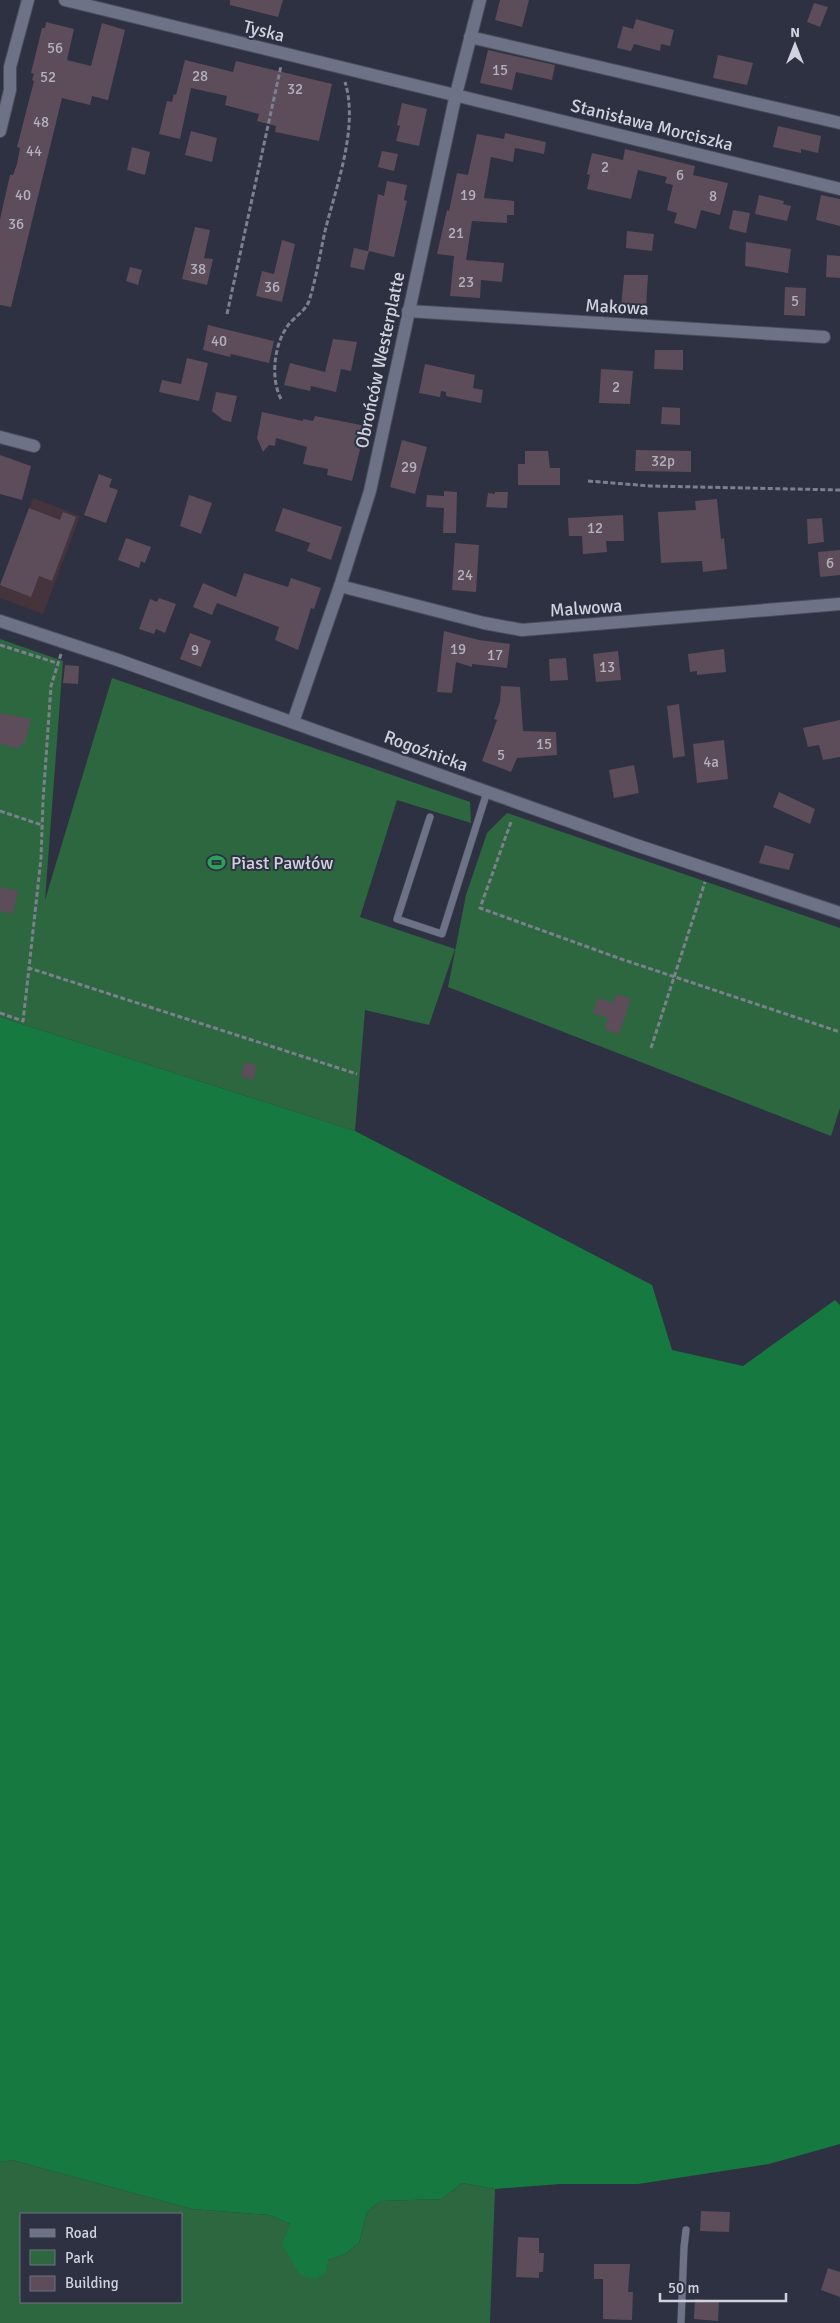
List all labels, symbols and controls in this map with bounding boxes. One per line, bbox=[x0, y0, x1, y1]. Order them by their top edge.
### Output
street label: Tyska bbox=[241, 15, 287, 47]
north arrow bbox=[770, 20, 820, 70]
text: N bbox=[790, 24, 800, 41]
house number: 56 bbox=[47, 39, 63, 57]
house number: 15 bbox=[492, 61, 508, 79]
house number: 28 bbox=[192, 67, 208, 85]
house number: 52 bbox=[40, 68, 56, 86]
house number: 32 bbox=[287, 80, 303, 98]
street label: Stanisława Morciszka bbox=[568, 94, 736, 156]
house number: 48 bbox=[33, 113, 49, 131]
house number: 44 bbox=[26, 142, 42, 160]
house number: 2 bbox=[601, 158, 609, 176]
house number: 6 bbox=[676, 166, 684, 184]
house number: 40 bbox=[15, 186, 31, 204]
house number: 19 bbox=[460, 186, 476, 204]
house number: 8 bbox=[709, 187, 717, 205]
house number: 36 bbox=[8, 215, 24, 233]
house number: 21 bbox=[448, 224, 464, 242]
house number: 38 bbox=[190, 260, 206, 278]
street label: Obrońców Westerplatte bbox=[351, 270, 409, 450]
house number: 23 bbox=[458, 273, 474, 291]
house number: 36 bbox=[264, 278, 280, 296]
house number: 5 bbox=[791, 292, 799, 310]
street label: Makowa bbox=[585, 294, 649, 320]
house number: 40 bbox=[211, 332, 227, 350]
house number: 2 bbox=[612, 378, 620, 396]
house number: 32p bbox=[651, 452, 675, 470]
house number: 29 bbox=[401, 458, 417, 476]
house number: 12 bbox=[587, 519, 603, 537]
house number: 6 bbox=[826, 554, 834, 572]
house number: 24 bbox=[457, 566, 473, 584]
street label: Malwowa bbox=[549, 594, 623, 622]
house number: 19 bbox=[450, 640, 466, 658]
house number: 9 bbox=[191, 641, 199, 659]
house number: 17 bbox=[487, 646, 503, 664]
house number: 13 bbox=[599, 658, 615, 676]
street label: Rogoźnicka bbox=[381, 726, 471, 776]
house number: 15 bbox=[536, 735, 552, 753]
house number: 5 bbox=[497, 746, 505, 764]
house number: 4a bbox=[703, 753, 719, 771]
place label: Piast Pawłów bbox=[231, 852, 333, 874]
sports icon: Piast Pawłów bbox=[207, 853, 227, 873]
legend bbox=[20, 2213, 182, 2303]
text: Road bbox=[65, 2224, 97, 2242]
text: Park bbox=[65, 2249, 94, 2267]
scale bar bbox=[660, 2270, 786, 2302]
text: Building bbox=[65, 2274, 119, 2292]
text: 50 m bbox=[668, 2279, 699, 2297]

